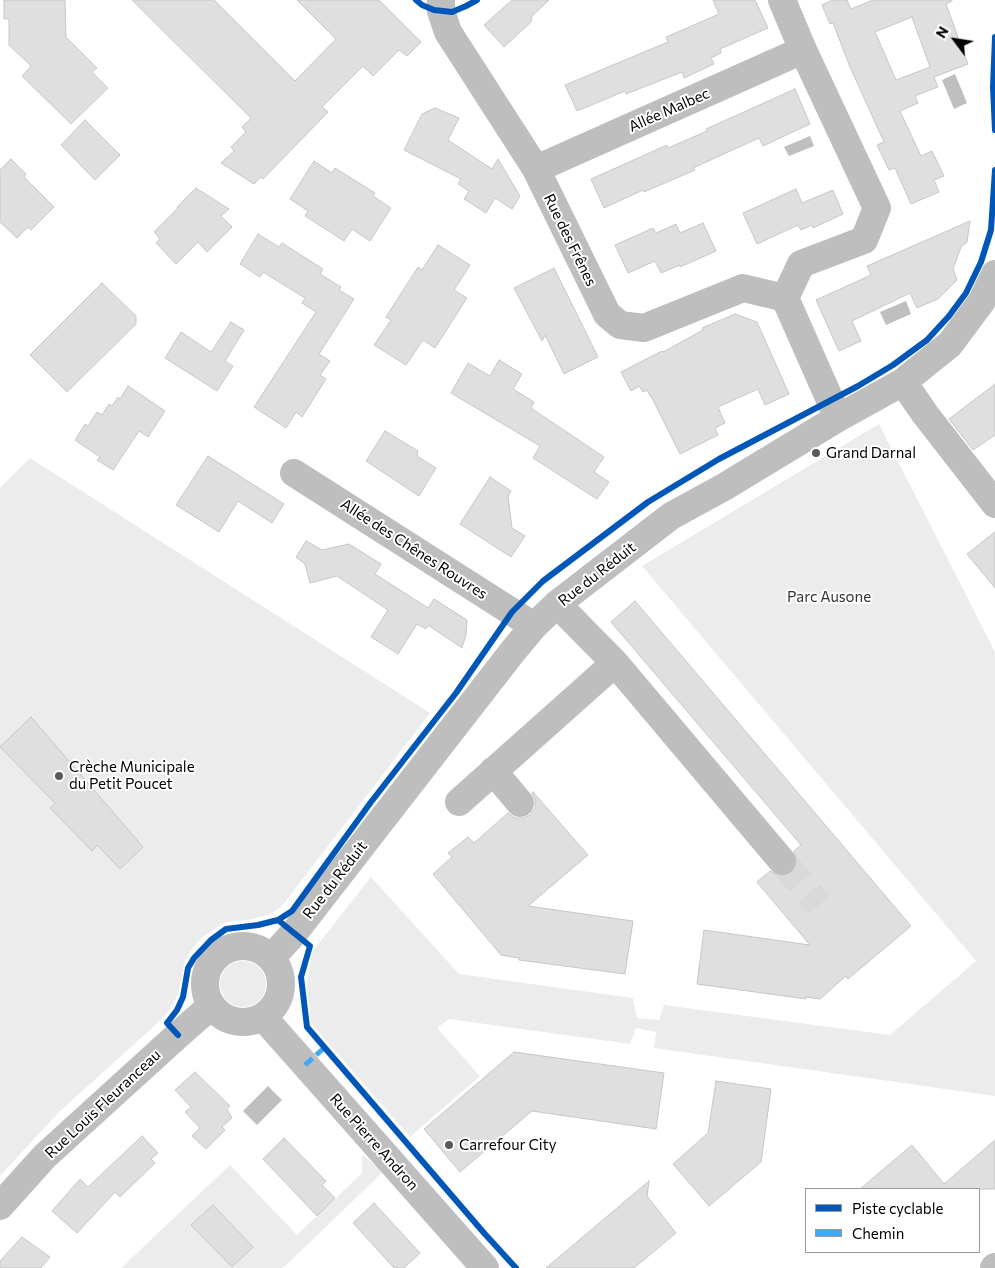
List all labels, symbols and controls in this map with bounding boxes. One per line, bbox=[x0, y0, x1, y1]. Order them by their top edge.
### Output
north arrow bbox=[930, 15, 980, 65]
text: N bbox=[932, 23, 952, 41]
street label: Allée Malbec bbox=[626, 84, 712, 136]
street label: Rue des Frênes bbox=[540, 191, 600, 289]
place label: Grand Darnal bbox=[826, 444, 916, 462]
marker: Grand Darnal bbox=[810, 447, 822, 459]
street label: Allée des Chênes Rouvres bbox=[337, 495, 491, 603]
street label: Rue du Réduit bbox=[555, 538, 639, 610]
park label: Parc Ausone bbox=[787, 588, 871, 606]
place label: Crèche Municipale du Petit Poucet bbox=[69, 758, 195, 793]
marker: Crèche Municipale du Petit Poucet bbox=[53, 770, 65, 782]
street label: Rue du Réduit bbox=[299, 838, 371, 922]
street label: Rue Louis Fleuranceau bbox=[42, 1046, 164, 1162]
street label: Rue Pierre Andron bbox=[326, 1090, 422, 1194]
place label: Carrefour City bbox=[459, 1136, 556, 1154]
marker: Carrefour City bbox=[443, 1139, 455, 1151]
legend bbox=[805, 1188, 980, 1253]
text: Piste cyclable bbox=[852, 1199, 943, 1217]
text: Chemin bbox=[852, 1224, 904, 1242]

